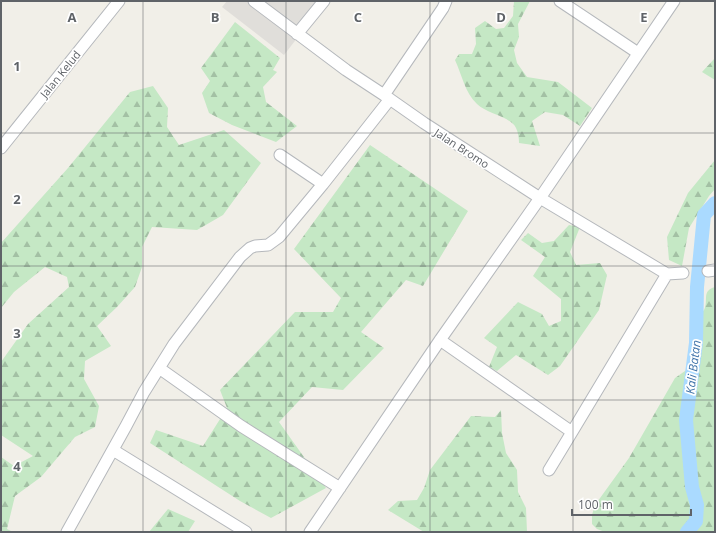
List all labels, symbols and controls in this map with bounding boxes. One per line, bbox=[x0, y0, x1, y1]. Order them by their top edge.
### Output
text: A bbox=[68, 8, 77, 26]
text: B bbox=[211, 8, 220, 26]
text: C bbox=[354, 8, 362, 26]
text: D bbox=[496, 8, 506, 26]
text: E bbox=[640, 8, 648, 26]
street label: Jalan Kelud bbox=[36, 47, 84, 102]
text: 1 bbox=[13, 57, 21, 75]
street label: Jalan Bromo bbox=[431, 124, 493, 172]
text: 2 bbox=[13, 190, 21, 208]
text: 3 bbox=[13, 324, 21, 342]
water label: Kali Batan bbox=[681, 339, 705, 395]
text: 4 bbox=[13, 457, 21, 475]
scale bar bbox=[572, 491, 691, 517]
text: 100 m bbox=[578, 496, 613, 513]

